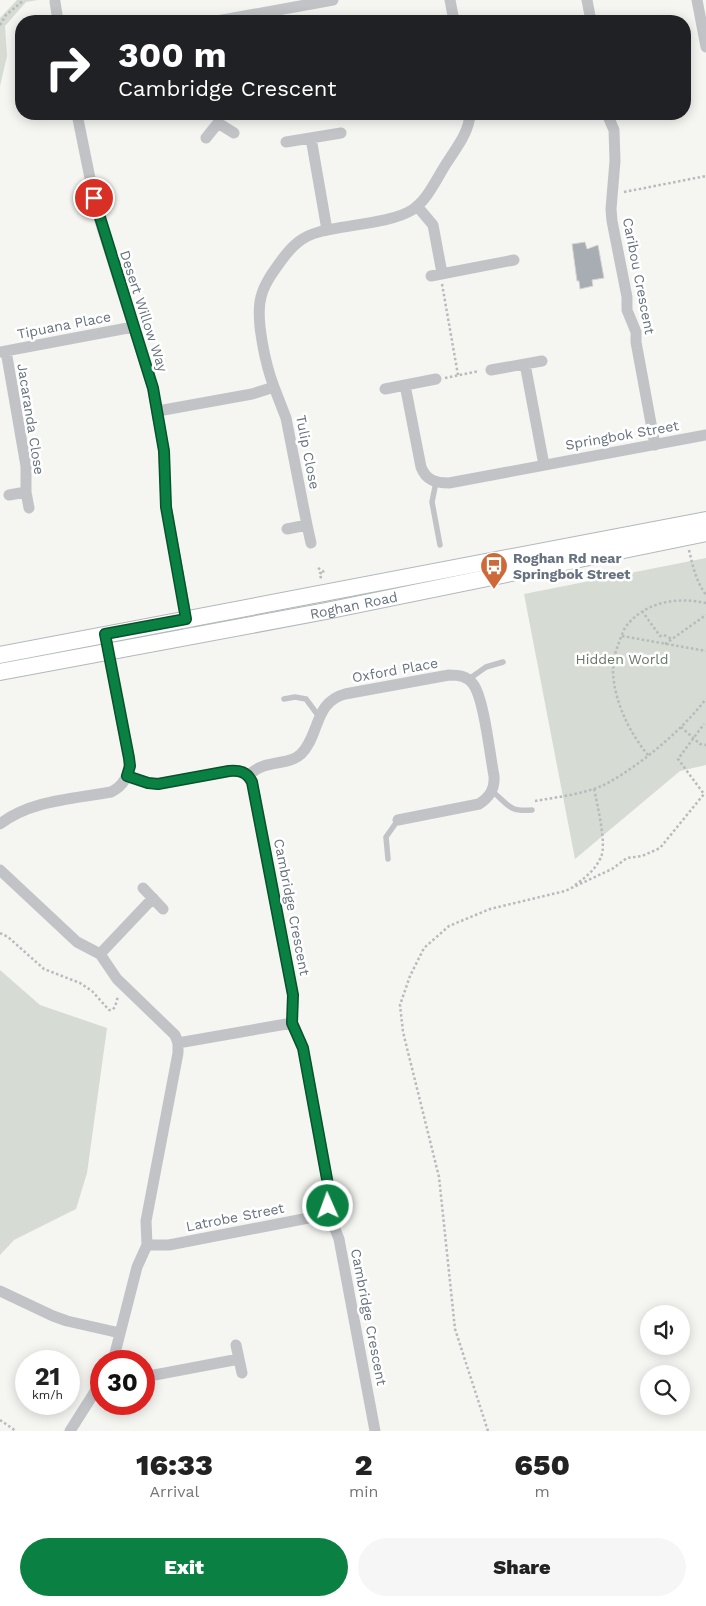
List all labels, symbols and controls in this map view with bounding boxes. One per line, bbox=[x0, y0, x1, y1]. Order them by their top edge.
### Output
text: 300 m bbox=[118, 34, 227, 76]
icon: right bbox=[35, 35, 100, 100]
text: Cambridge Crescent bbox=[118, 76, 337, 101]
pin bbox=[73, 177, 115, 219]
icon: arrive bbox=[80, 184, 108, 212]
street label: Caribou Crescent bbox=[620, 216, 658, 336]
street label: Desert Willow Way bbox=[117, 248, 171, 374]
street label: Tipuana Place bbox=[16, 308, 112, 342]
street label: Jacaranda Close bbox=[14, 362, 48, 476]
street label: Tulip Close bbox=[293, 413, 323, 491]
street label: Springbok Street bbox=[564, 417, 680, 453]
place label: Roghan Rd near Springbok Street bbox=[513, 550, 630, 582]
bus stop icon: Roghan Rd near Springbok Street bbox=[479, 551, 509, 590]
street label: Roghan Road bbox=[309, 588, 399, 622]
park label: Hidden World bbox=[576, 651, 668, 667]
street label: Oxford Place bbox=[351, 655, 439, 685]
street label: Cambridge Crescent bbox=[271, 837, 313, 977]
position arrow bbox=[301, 1179, 353, 1231]
street label: Latrobe Street bbox=[185, 1200, 286, 1234]
street label: Cambridge Crescent bbox=[348, 1247, 390, 1387]
map controls bbox=[640, 1305, 690, 1415]
button: sound bbox=[640, 1305, 690, 1355]
speed limit sign: 30 bbox=[90, 1350, 155, 1415]
text: 21 bbox=[35, 1362, 60, 1391]
button: search bbox=[640, 1365, 690, 1415]
text: km/h bbox=[32, 1388, 63, 1402]
text: 16:33 bbox=[136, 1447, 213, 1482]
text: 2 bbox=[355, 1447, 373, 1482]
text: 650 bbox=[514, 1447, 570, 1482]
text: Arrival bbox=[149, 1482, 199, 1501]
text: min bbox=[349, 1482, 378, 1501]
text: m bbox=[535, 1482, 550, 1501]
button: Exit bbox=[20, 1538, 348, 1596]
button: Share bbox=[358, 1538, 686, 1596]

